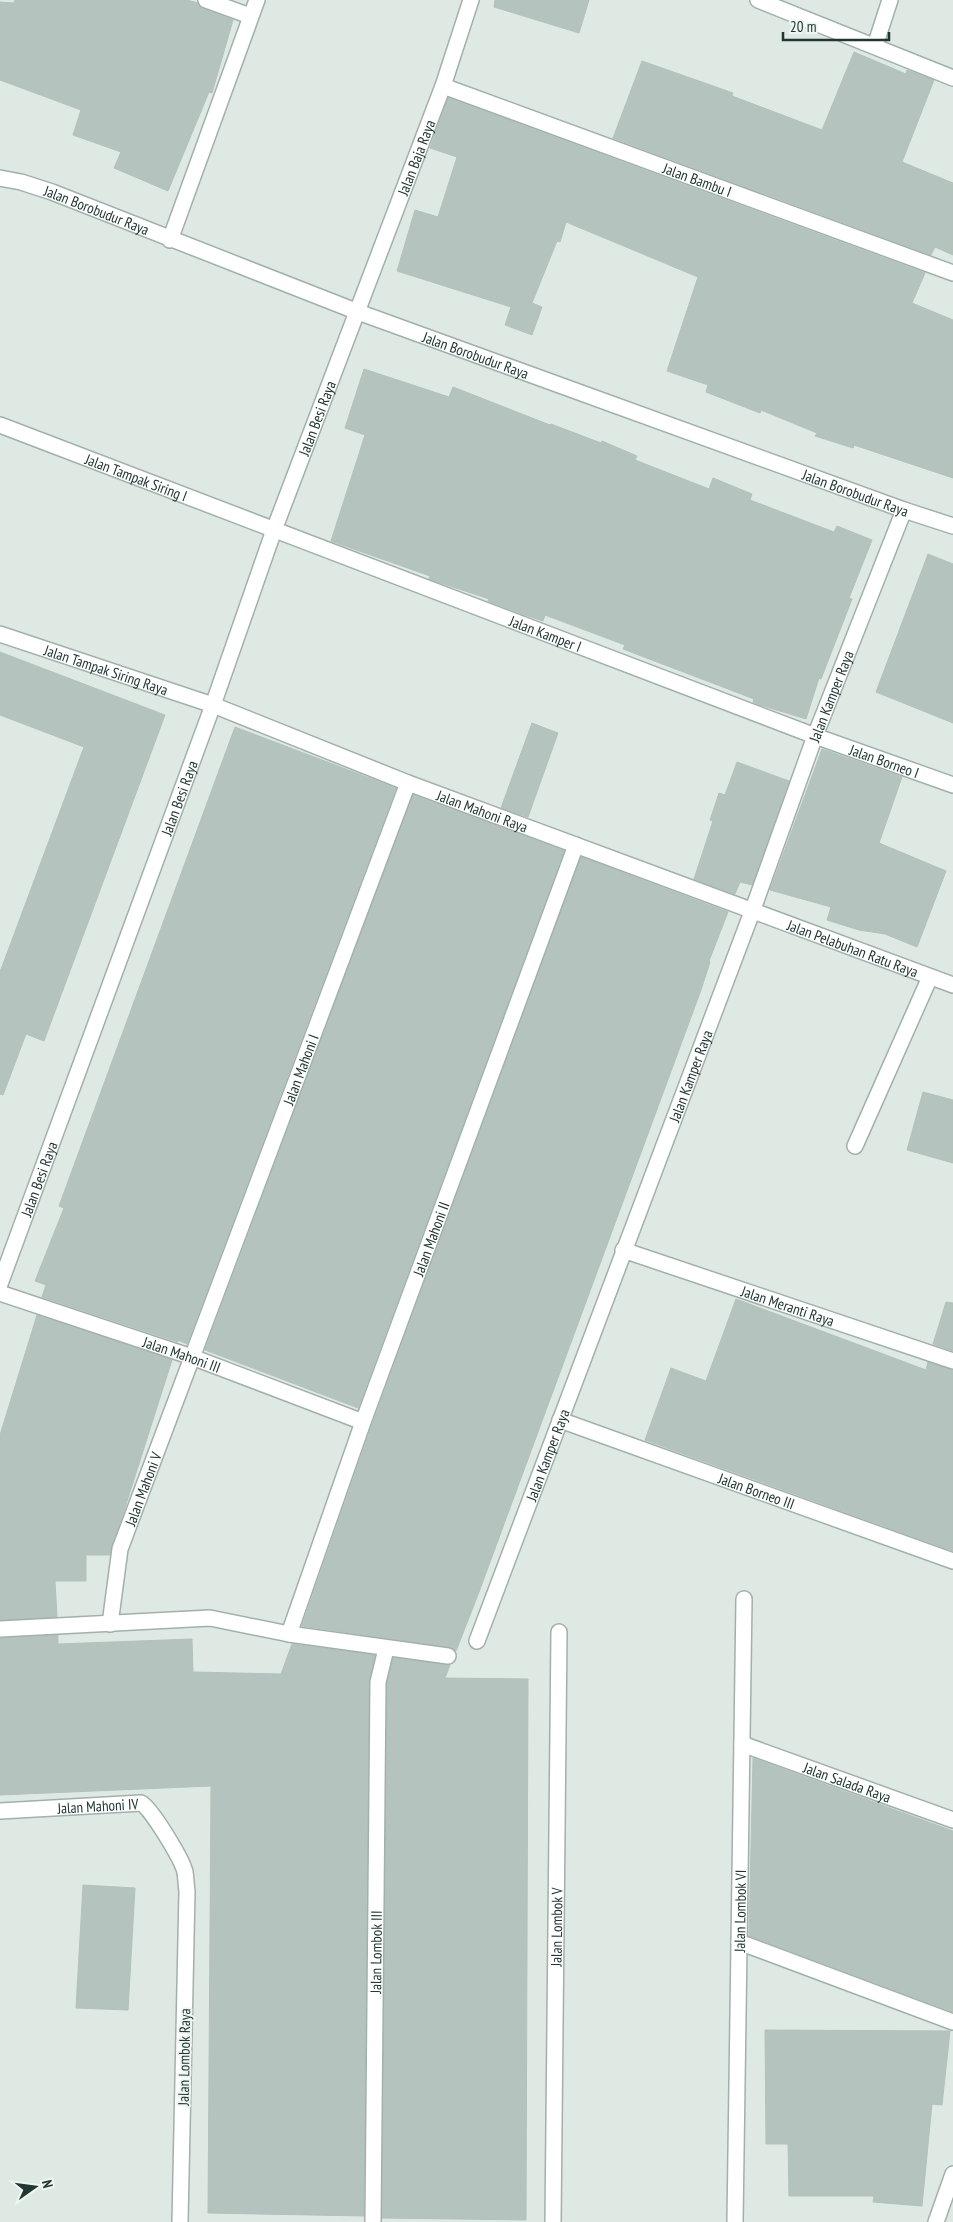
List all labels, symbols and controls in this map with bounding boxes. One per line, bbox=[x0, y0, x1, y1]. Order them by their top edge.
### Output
scale bar bbox=[783, 10, 889, 42]
text: 20 m bbox=[790, 17, 816, 36]
street label: Jalan Baja Raya bbox=[392, 117, 439, 199]
street label: Jalan Bambu I bbox=[660, 158, 734, 201]
street label: Jalan Borobudur Raya bbox=[41, 180, 152, 239]
street label: Jalan Borobudur Raya bbox=[419, 326, 531, 383]
street label: Jalan Besi Raya bbox=[293, 378, 339, 459]
street label: Jalan Tampak Siring I bbox=[82, 449, 190, 505]
street label: Jalan Borobudur Raya bbox=[799, 464, 911, 520]
street label: Jalan Kamper I bbox=[506, 611, 584, 656]
street label: Jalan Tampak Siring Raya bbox=[41, 640, 171, 699]
street label: Jalan Kamper Raya bbox=[804, 648, 857, 745]
street label: Jalan Borneo I bbox=[846, 739, 922, 782]
street label: Jalan Besi Raya bbox=[156, 758, 201, 839]
street label: Jalan Mahoni Raya bbox=[433, 785, 531, 836]
street label: Jalan Pelabuhan Ratu Raya bbox=[784, 915, 921, 981]
street label: Jalan Kamper Raya bbox=[664, 1027, 716, 1125]
street label: Jalan Mahoni I bbox=[278, 1031, 322, 1108]
street label: Jalan Besi Raya bbox=[16, 1139, 61, 1220]
street label: Jalan Mahoni II bbox=[408, 1199, 453, 1279]
street label: Jalan Meranti Raya bbox=[738, 1281, 837, 1330]
street label: Jalan Mahoni III bbox=[140, 1332, 224, 1377]
street label: Jalan Kamper Raya bbox=[521, 1406, 573, 1504]
street label: Jalan Mahoni V bbox=[120, 1449, 165, 1529]
street label: Jalan Borneo III bbox=[715, 1468, 797, 1513]
street label: Jalan Salada Raya bbox=[800, 1757, 894, 1806]
street label: Jalan Mahoni IV bbox=[56, 1794, 139, 1817]
street label: Jalan Lombok VI bbox=[729, 1870, 750, 1953]
street label: Jalan Lombok V bbox=[546, 1887, 566, 1968]
street label: Jalan Lombok III bbox=[366, 1910, 385, 1995]
street label: Jalan Lombok Raya bbox=[174, 2008, 194, 2107]
north arrow bbox=[10, 2162, 60, 2212]
text: N bbox=[38, 2178, 57, 2190]

